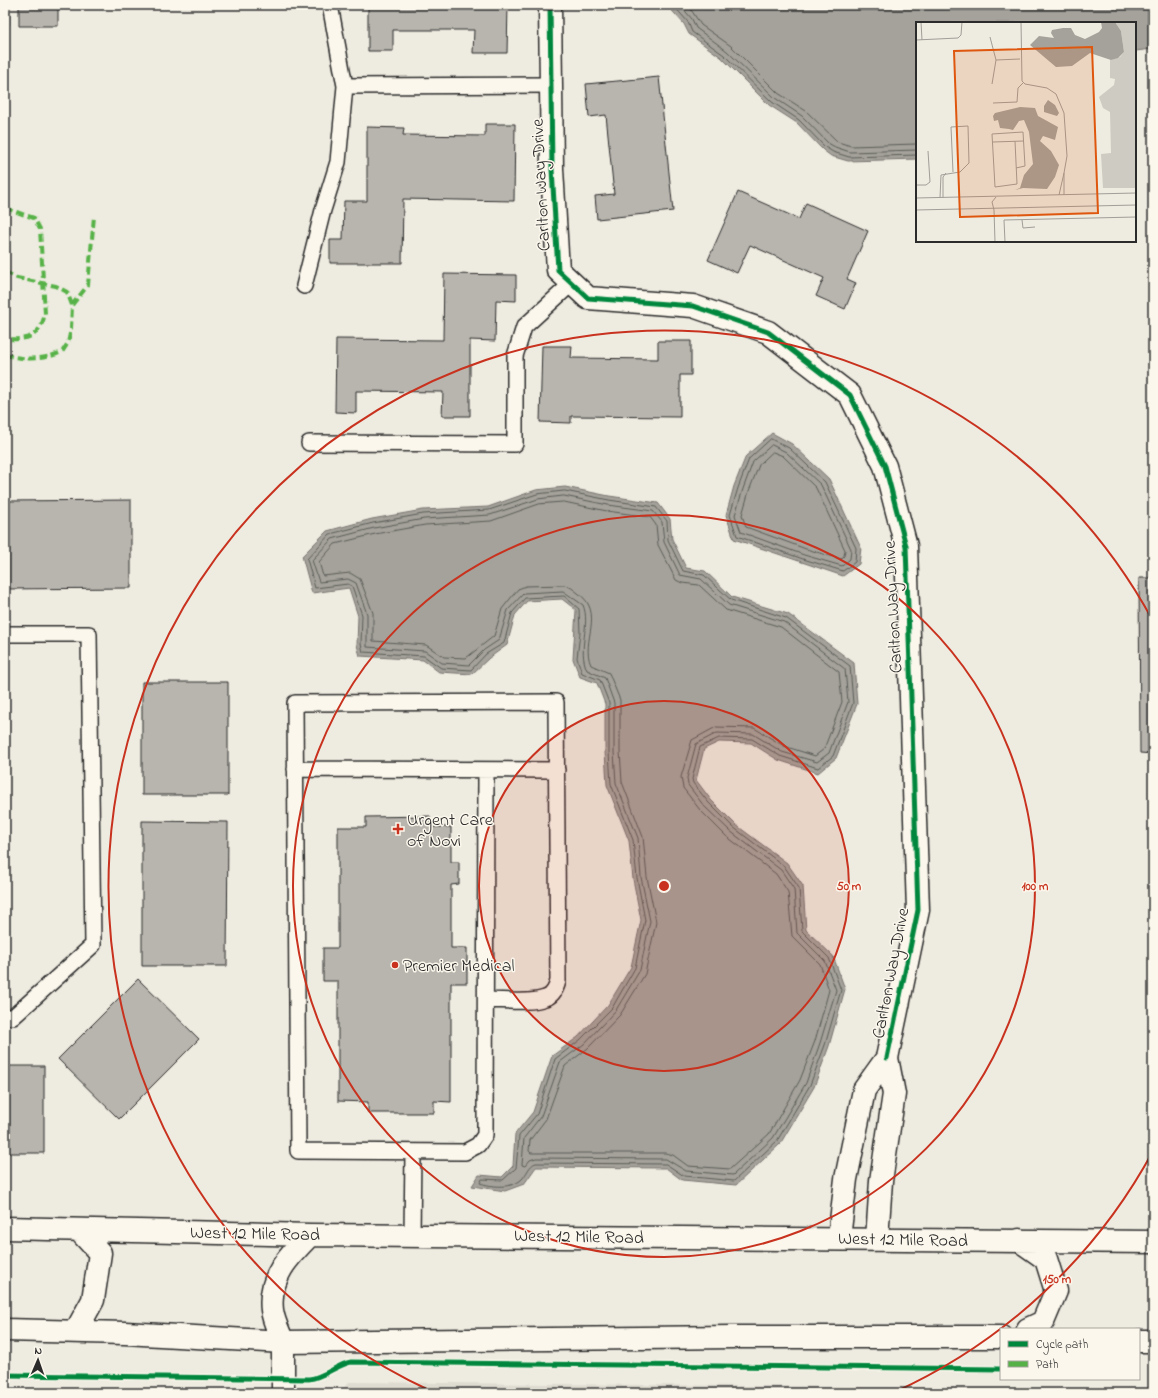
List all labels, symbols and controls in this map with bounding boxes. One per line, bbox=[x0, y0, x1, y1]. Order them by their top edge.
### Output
inset map bbox=[916, 22, 1136, 242]
street label: Carlton Way Drive bbox=[525, 117, 558, 252]
street label: Carlton Way Drive bbox=[877, 539, 910, 674]
place label: Urgent Care of Novi bbox=[407, 808, 494, 855]
marker: Urgent Care of Novi bbox=[392, 823, 404, 835]
text: 50 m bbox=[837, 878, 862, 896]
text: 100 m bbox=[1022, 878, 1049, 896]
centre of rings bbox=[657, 879, 671, 893]
street label: Carlton Way Drive bbox=[867, 905, 918, 1041]
place label: Premier Medical bbox=[403, 954, 514, 980]
marker: Premier Medical bbox=[390, 960, 400, 970]
street label: West 12 Mile Road bbox=[190, 1221, 320, 1249]
street label: West 12 Mile Road bbox=[514, 1224, 644, 1252]
street label: West 12 Mile Road bbox=[838, 1227, 968, 1255]
text: 150 m bbox=[1043, 1271, 1072, 1289]
legend bbox=[1000, 1328, 1140, 1380]
text: Cycle path bbox=[1036, 1336, 1088, 1355]
north arrow bbox=[18, 1340, 58, 1380]
text: N bbox=[34, 1343, 42, 1359]
text: Path bbox=[1036, 1356, 1059, 1374]

